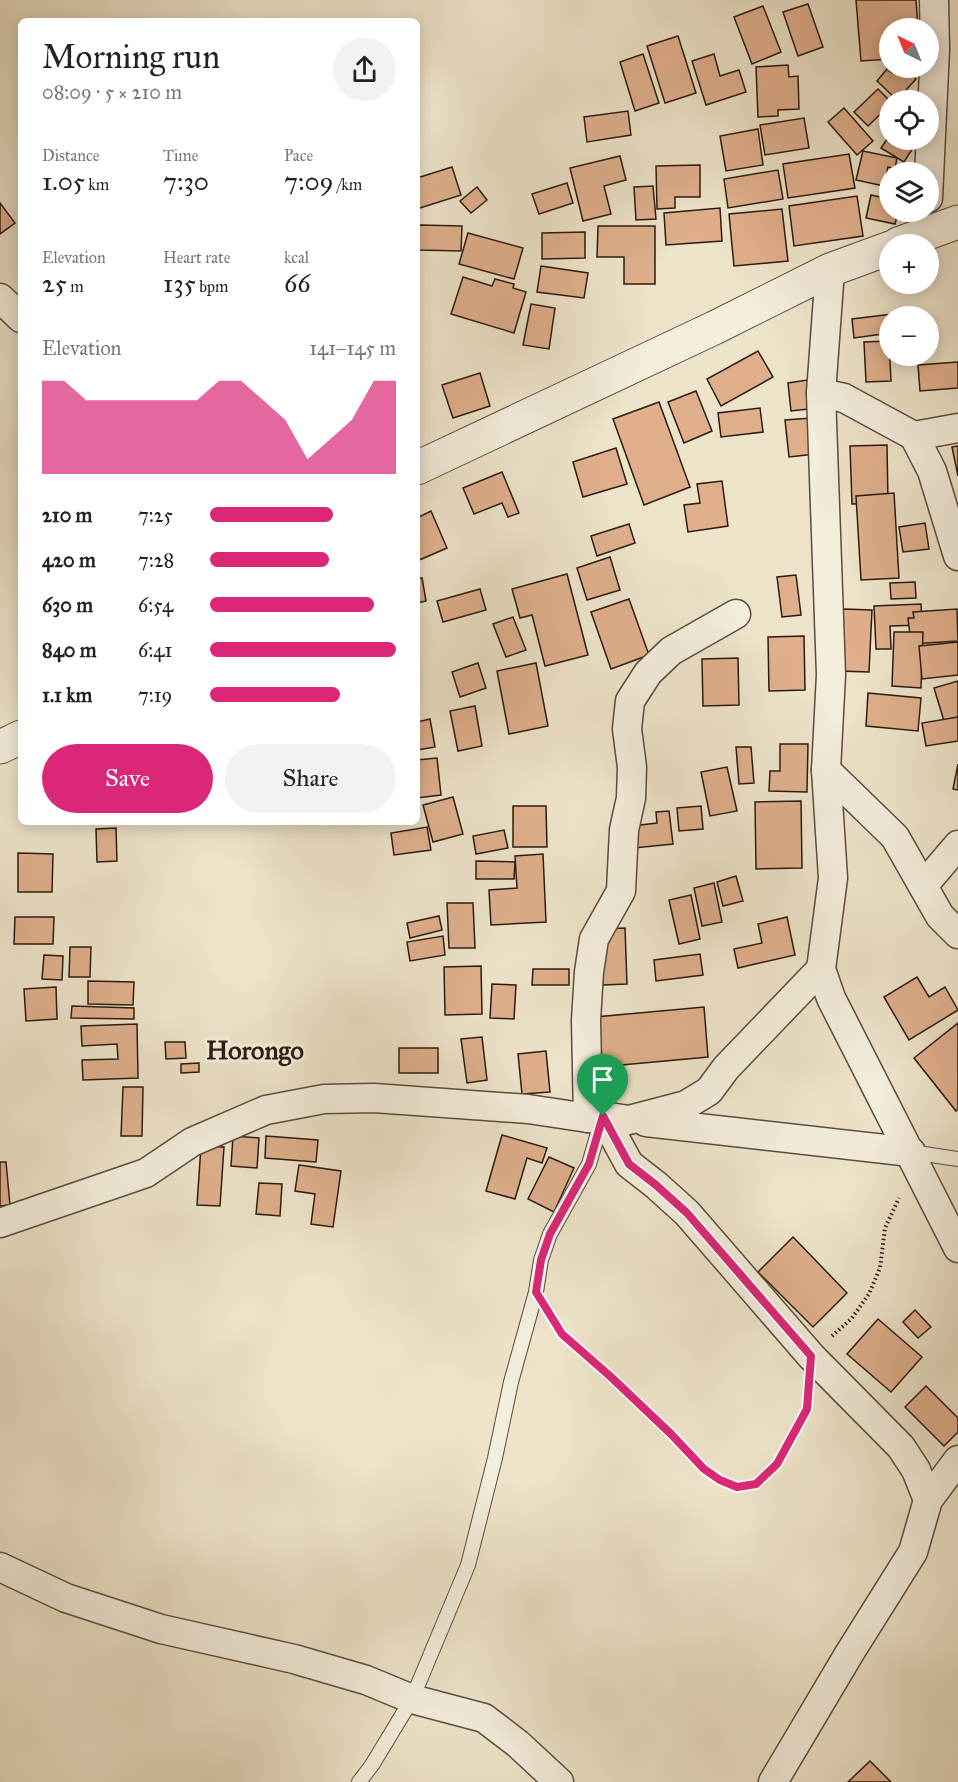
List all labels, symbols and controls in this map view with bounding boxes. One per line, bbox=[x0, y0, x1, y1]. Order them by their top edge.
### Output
north arrow bbox=[879, 18, 939, 78]
map controls bbox=[879, 18, 939, 366]
text: Morning run bbox=[42, 37, 220, 77]
button: share bbox=[333, 38, 396, 101]
text: 08:09 · 5 × 210 m bbox=[42, 80, 182, 104]
button: locate bbox=[879, 90, 939, 150]
text: Distance bbox=[42, 146, 99, 165]
text: Time bbox=[163, 146, 198, 165]
text: Pace bbox=[284, 146, 313, 165]
button: layers bbox=[879, 162, 939, 222]
text: 1.05 bbox=[42, 165, 85, 197]
text: 7:30 bbox=[163, 165, 209, 197]
text: 7:09 bbox=[284, 165, 334, 197]
text: km bbox=[85, 175, 109, 194]
text: /km bbox=[334, 175, 362, 194]
button: + bbox=[879, 234, 939, 294]
text: Elevation bbox=[42, 248, 106, 267]
text: Heart rate bbox=[163, 248, 230, 267]
text: kcal bbox=[284, 248, 309, 267]
text: 25 bbox=[42, 267, 67, 299]
text: 135 bbox=[163, 267, 196, 299]
text: 66 bbox=[284, 267, 311, 299]
text: m bbox=[67, 277, 84, 296]
text: bpm bbox=[196, 277, 228, 296]
button: − bbox=[879, 306, 939, 366]
text: Elevation bbox=[42, 336, 121, 360]
text: 141–145 m bbox=[309, 336, 396, 360]
text: 210 m bbox=[42, 503, 92, 527]
text: 7:25 bbox=[138, 503, 173, 527]
text: 420 m bbox=[42, 548, 96, 572]
text: 7:28 bbox=[138, 548, 174, 572]
text: 630 m bbox=[42, 593, 93, 617]
text: 6:54 bbox=[138, 593, 173, 617]
text: 840 m bbox=[42, 638, 97, 662]
text: 6:41 bbox=[138, 638, 172, 662]
text: 1.1 km bbox=[42, 683, 92, 707]
text: 7:19 bbox=[138, 683, 172, 707]
button: Save bbox=[42, 744, 213, 813]
button: Share bbox=[225, 744, 396, 813]
district label: Horongo bbox=[206, 1034, 304, 1067]
pin bbox=[577, 1054, 628, 1116]
icon: arrive bbox=[586, 1063, 619, 1096]

